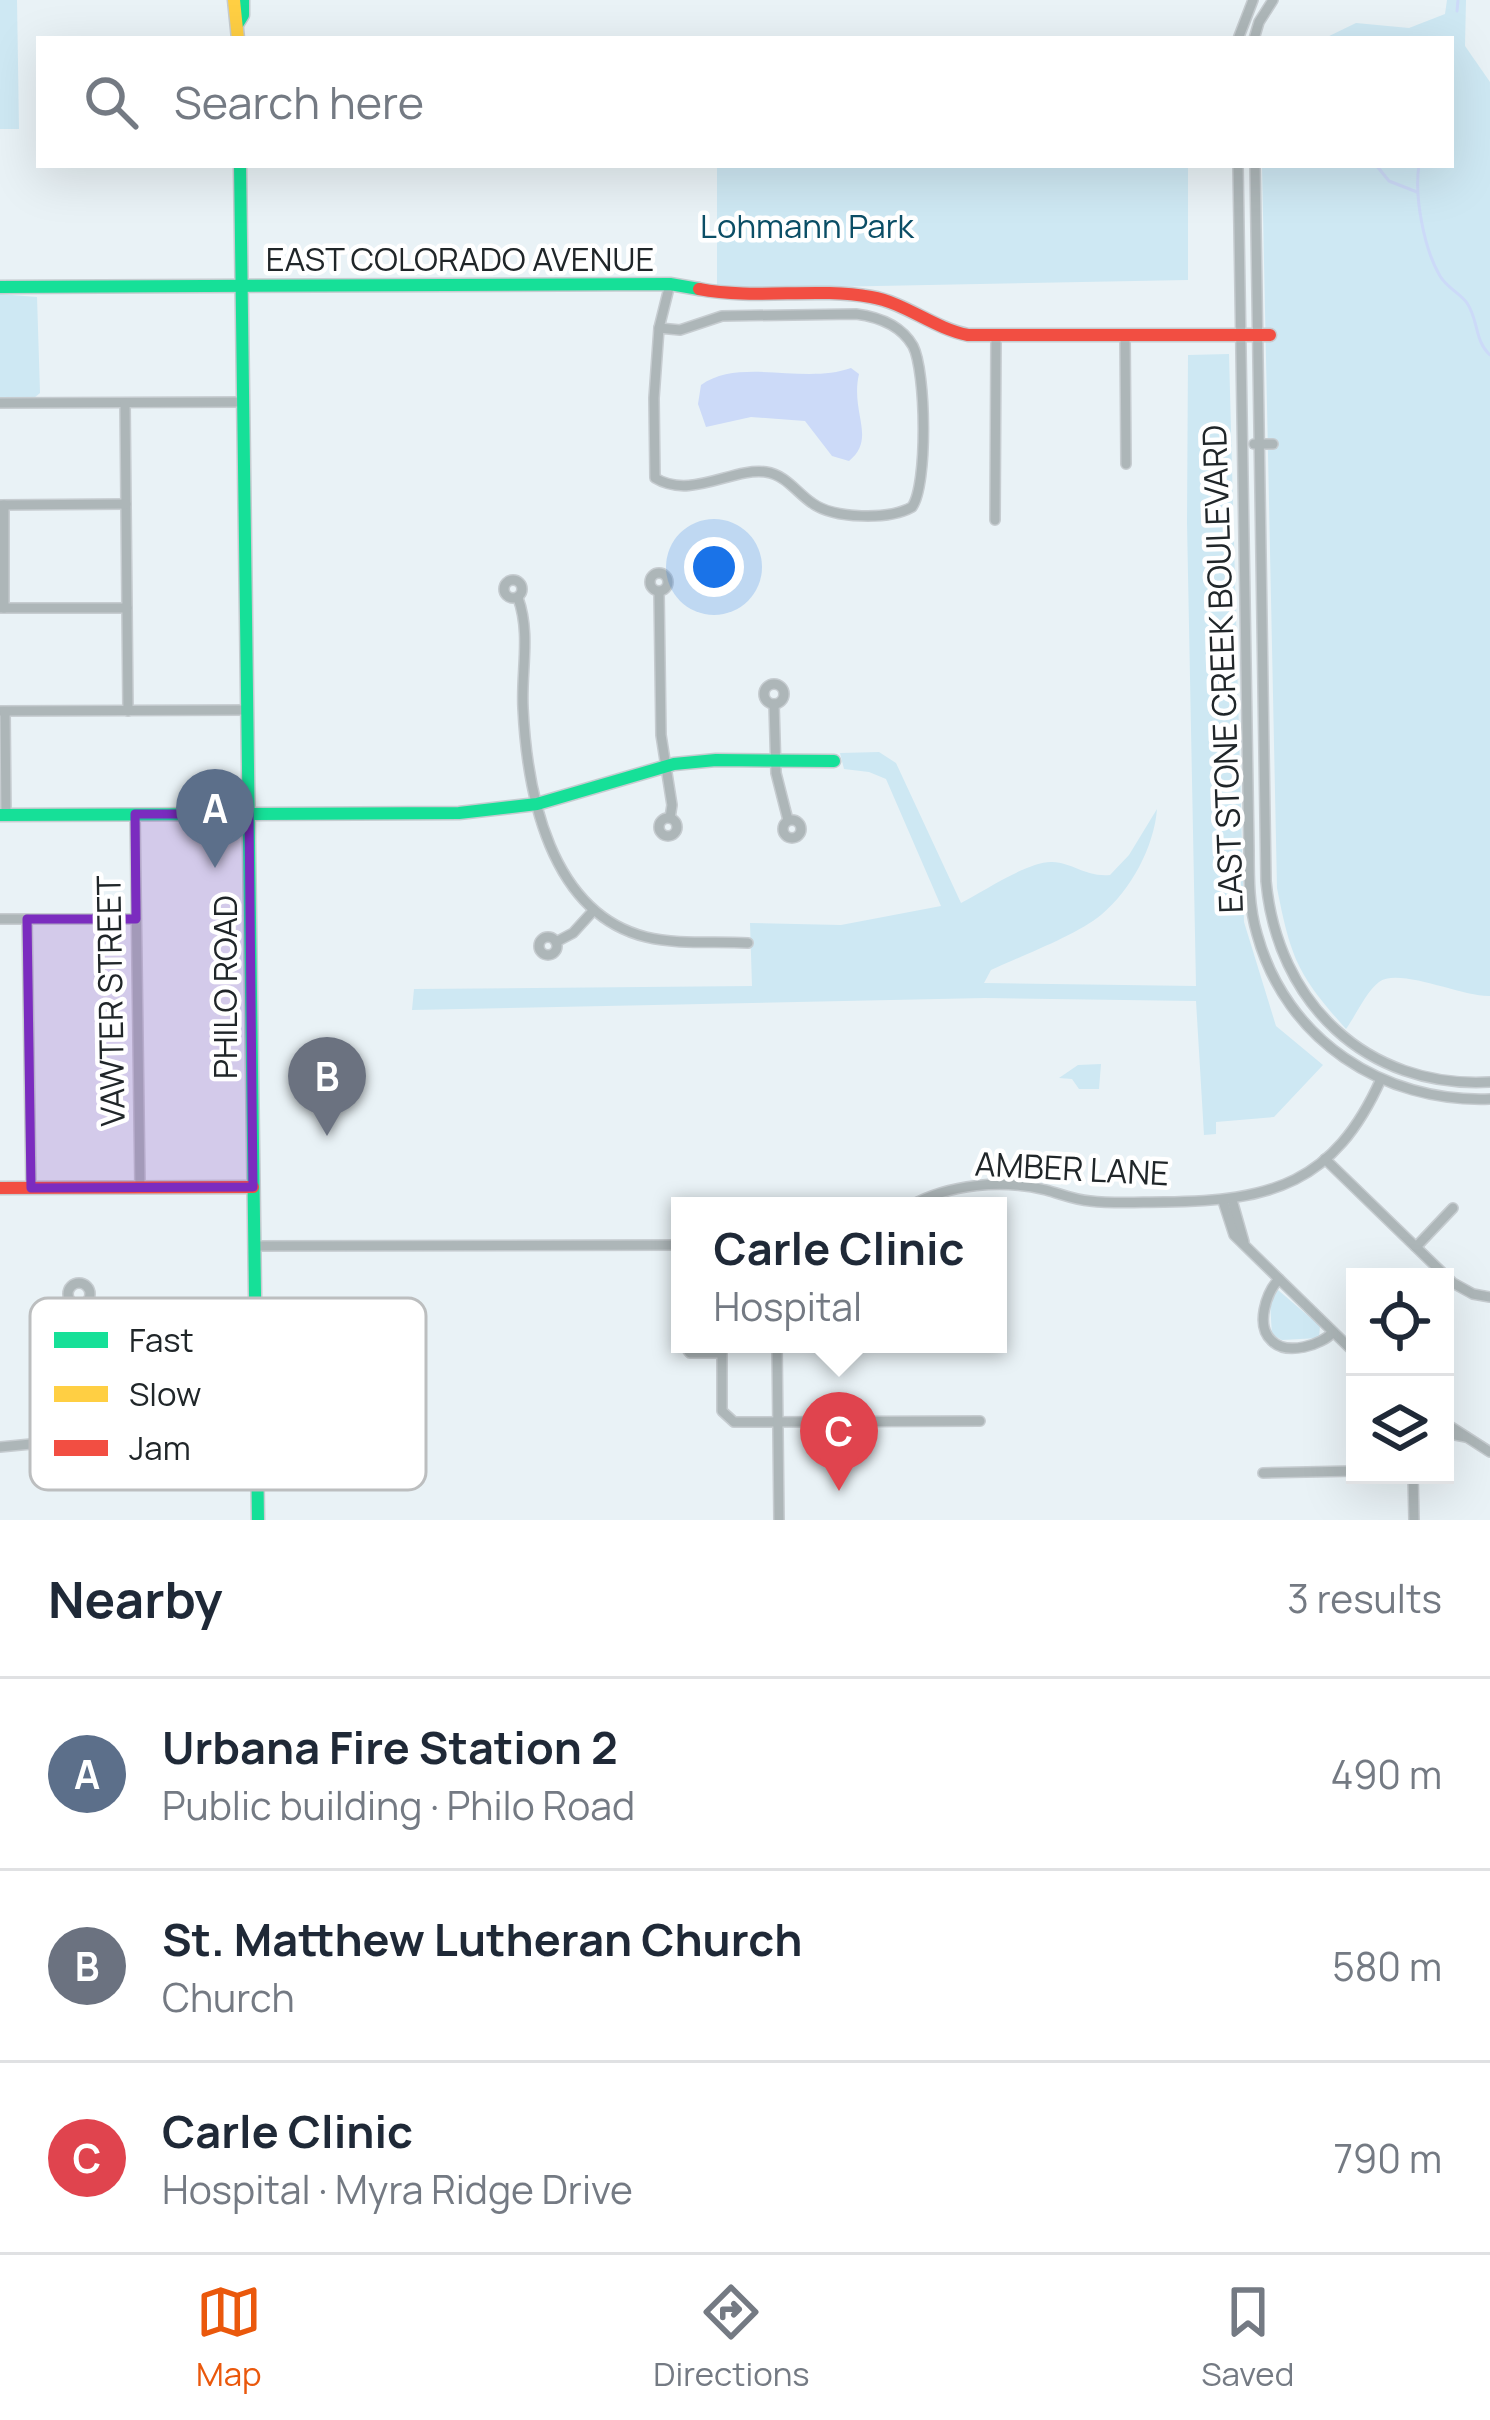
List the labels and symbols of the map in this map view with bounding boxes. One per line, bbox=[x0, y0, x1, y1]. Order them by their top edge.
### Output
park label: Lohmann Park bbox=[700, 203, 916, 248]
street label: EAST COLORADO AVENUE bbox=[266, 236, 654, 281]
street label: EAST STONE CREEK BOULEVARD bbox=[1191, 424, 1253, 914]
your location bbox=[684, 537, 744, 597]
pin: A bbox=[176, 769, 254, 868]
street label: VAWTER STREET bbox=[85, 875, 135, 1127]
street label: PHILO ROAD bbox=[202, 895, 247, 1079]
pin: B bbox=[288, 1037, 366, 1136]
street label: AMBER LANE bbox=[974, 1140, 1170, 1196]
legend bbox=[30, 1298, 426, 1490]
text: Fast bbox=[129, 1317, 194, 1362]
text: Slow bbox=[129, 1371, 201, 1416]
pin: C bbox=[800, 1392, 878, 1491]
text: Jam bbox=[129, 1425, 191, 1470]

